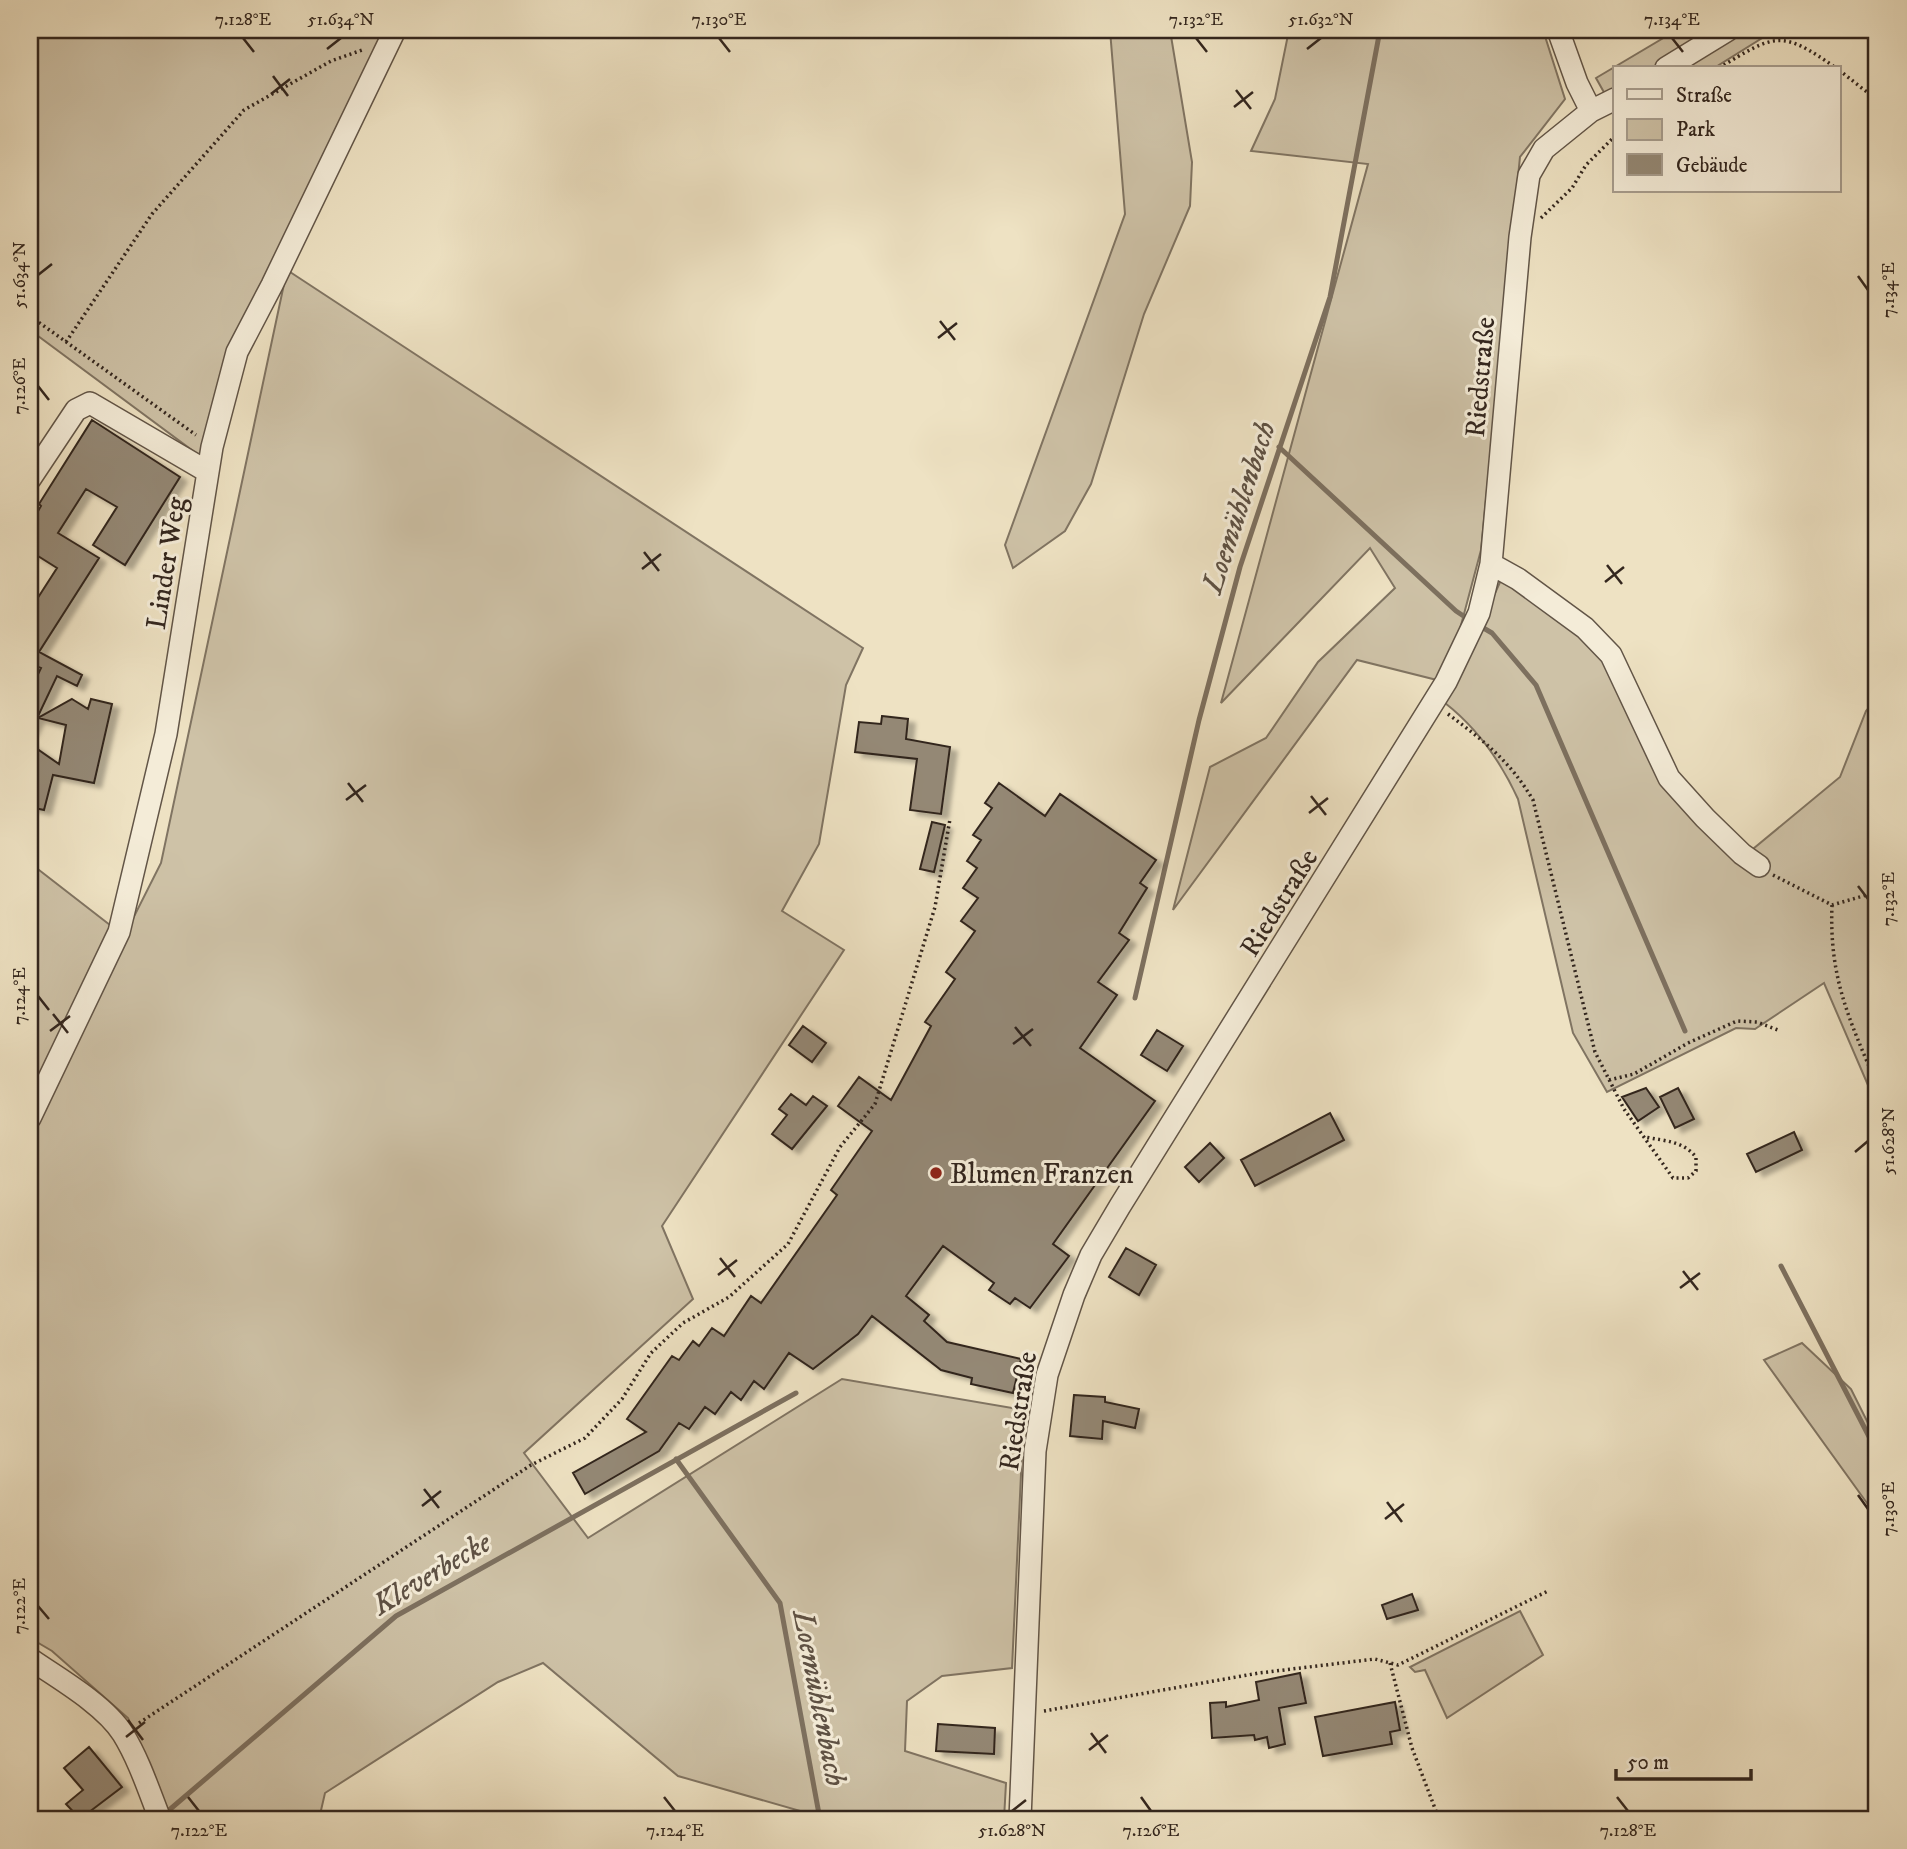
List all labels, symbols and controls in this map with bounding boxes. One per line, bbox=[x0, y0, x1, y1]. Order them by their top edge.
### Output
text: 7.128°E bbox=[215, 9, 272, 31]
text: 51.634°N bbox=[308, 9, 375, 31]
text: 7.130°E bbox=[691, 9, 747, 31]
text: 7.132°E bbox=[1169, 9, 1223, 31]
text: 51.632°N bbox=[1288, 9, 1354, 31]
text: 7.134°E bbox=[1644, 9, 1700, 31]
legend bbox=[1613, 66, 1840, 192]
text: Straße bbox=[1676, 83, 1732, 109]
text: Park bbox=[1676, 117, 1716, 143]
text: Gebäude bbox=[1676, 153, 1748, 179]
text: 51.634°N bbox=[9, 241, 31, 308]
text: 7.134°E bbox=[1878, 262, 1900, 318]
street label: Riedstraße bbox=[1458, 316, 1503, 439]
text: 7.126°E bbox=[9, 357, 31, 414]
water label: Loemühlenbach bbox=[1194, 417, 1285, 600]
street label: Linder Weg bbox=[139, 494, 194, 632]
street label: Riedstraße bbox=[1232, 842, 1326, 963]
text: 7.132°E bbox=[1878, 872, 1900, 926]
text: 7.124°E bbox=[9, 967, 31, 1025]
text: 51.628°N bbox=[1878, 1107, 1900, 1175]
place label: Blumen Franzen bbox=[950, 1157, 1134, 1192]
marker: Blumen Franzen bbox=[928, 1165, 944, 1181]
street label: Riedstraße bbox=[992, 1349, 1045, 1474]
text: 7.130°E bbox=[1878, 1481, 1900, 1537]
water label: Kleverbecke bbox=[365, 1524, 498, 1625]
text: 7.122°E bbox=[9, 1578, 31, 1634]
water label: Loemühlenbach bbox=[783, 1605, 854, 1789]
scale bar bbox=[1616, 1737, 1751, 1781]
text: 50 m bbox=[1627, 1750, 1669, 1776]
text: 7.122°E bbox=[171, 1820, 227, 1842]
text: 7.124°E bbox=[646, 1820, 704, 1842]
text: 51.628°N bbox=[978, 1820, 1046, 1842]
text: 7.126°E bbox=[1123, 1820, 1180, 1842]
text: 7.128°E bbox=[1600, 1820, 1657, 1842]

